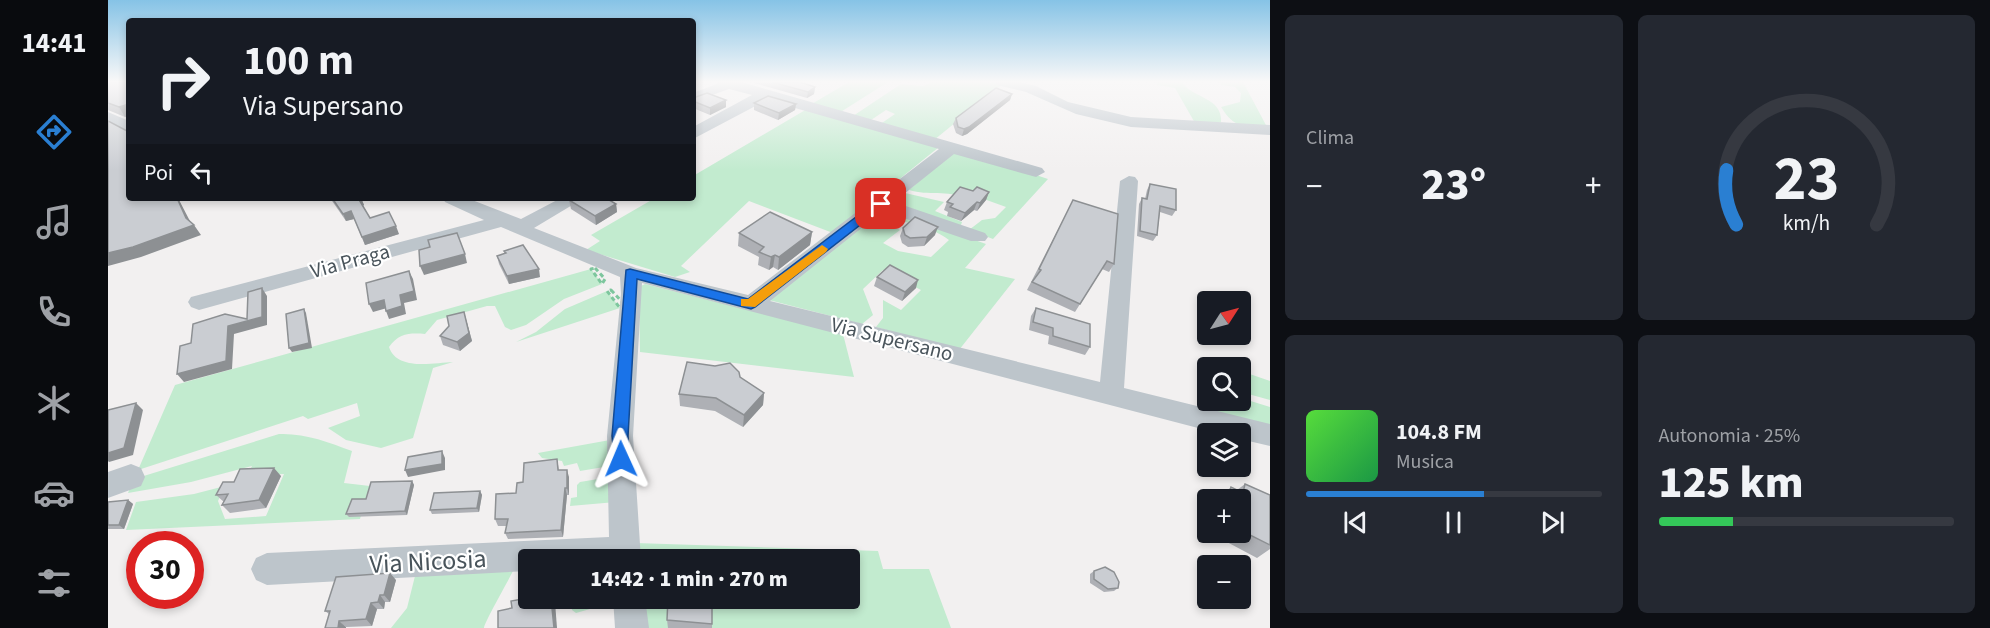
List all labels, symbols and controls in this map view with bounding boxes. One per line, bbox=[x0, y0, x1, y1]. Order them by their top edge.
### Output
text: 14:41 bbox=[21, 24, 87, 63]
text: 100 m bbox=[243, 31, 354, 91]
icon: right bbox=[144, 42, 222, 120]
text: Via Supersano bbox=[243, 87, 404, 126]
icon: directions bbox=[33, 111, 75, 153]
text: Clima bbox=[1306, 124, 1354, 152]
text: 23 bbox=[1773, 135, 1839, 224]
text: 23° bbox=[1421, 153, 1486, 217]
icon: left bbox=[185, 156, 218, 189]
text: Poi bbox=[144, 157, 173, 189]
text: − bbox=[1306, 163, 1322, 210]
text: + bbox=[1585, 163, 1601, 210]
pin bbox=[855, 178, 906, 229]
icon: arrive bbox=[864, 187, 897, 220]
icon: music bbox=[33, 201, 75, 243]
text: km/h bbox=[1782, 208, 1830, 239]
street label: Via Praga bbox=[307, 236, 393, 286]
icon: phone bbox=[33, 291, 75, 333]
north arrow bbox=[1197, 291, 1251, 345]
map controls bbox=[1197, 291, 1251, 609]
street label: Via Supersano bbox=[828, 309, 956, 369]
button: search bbox=[1197, 357, 1251, 411]
icon: climate bbox=[33, 382, 75, 424]
text: 104.8 FM bbox=[1396, 416, 1482, 448]
text: Autonomia · 25% bbox=[1659, 422, 1800, 450]
button: layers bbox=[1197, 423, 1251, 477]
position arrow bbox=[589, 427, 653, 491]
text: Musica bbox=[1396, 448, 1454, 476]
text: 125 km bbox=[1659, 451, 1804, 515]
icon: car bbox=[33, 472, 75, 514]
button: + bbox=[1197, 489, 1251, 543]
icon: previous bbox=[1339, 506, 1372, 539]
icon: pause bbox=[1437, 506, 1470, 539]
icon: next bbox=[1536, 506, 1569, 539]
speed limit sign: 30 bbox=[126, 531, 204, 609]
street label: Via Nicosia bbox=[369, 540, 487, 583]
button: − bbox=[1197, 555, 1251, 609]
icon: filters bbox=[33, 562, 75, 604]
text: 14:42 · 1 min · 270 m bbox=[590, 563, 788, 595]

